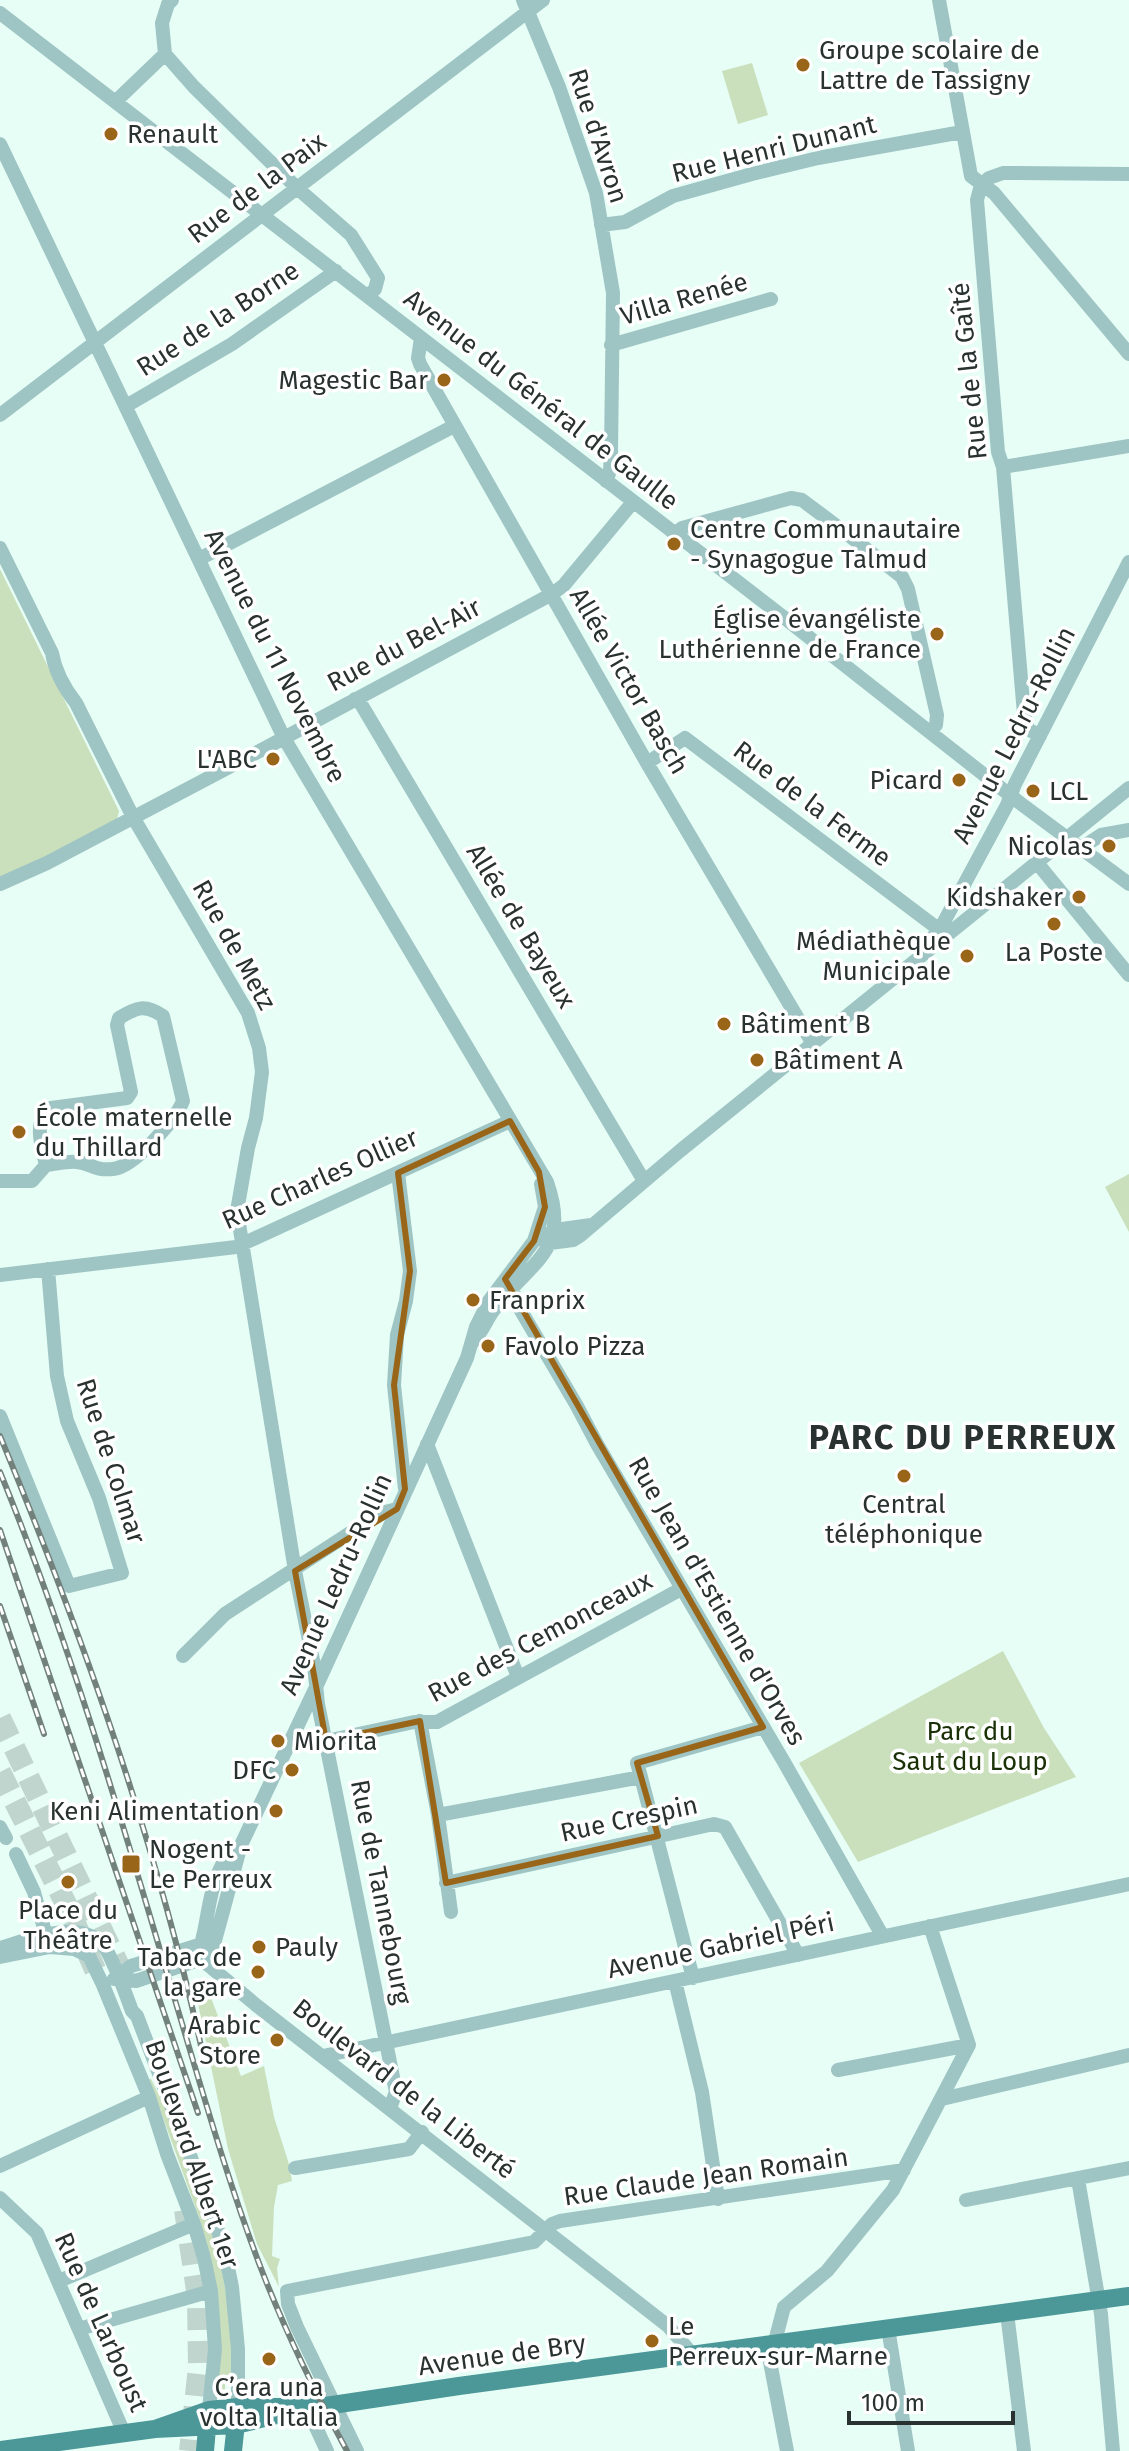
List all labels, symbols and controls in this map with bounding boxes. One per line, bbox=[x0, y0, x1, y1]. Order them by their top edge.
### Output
place label: Groupe scolaire de Lattre de Tassigny bbox=[819, 35, 1040, 96]
marker: Groupe scolaire de Lattre de Tassigny bbox=[794, 56, 812, 74]
street label: Rue d'Avron bbox=[562, 65, 634, 207]
street label: Rue Henri Dunant bbox=[669, 109, 880, 189]
place label: Renault bbox=[127, 119, 219, 150]
marker: Renault bbox=[102, 125, 120, 143]
street label: Rue de la Paix bbox=[182, 126, 332, 250]
street label: Rue de la Borne bbox=[131, 255, 305, 383]
street label: Villa Renée bbox=[617, 266, 751, 332]
street label: Rue de la Gaîté bbox=[944, 281, 994, 461]
street label: Avenue du Général de Gaulle bbox=[398, 283, 684, 517]
place label: Magestic Bar bbox=[278, 365, 428, 396]
marker: Magestic Bar bbox=[435, 371, 453, 389]
place label: Centre Communautaire - Synagogue Talmud bbox=[690, 514, 961, 575]
street label: Avenue du 11 Novembre bbox=[197, 524, 353, 788]
marker: Centre Communautaire - Synagogue Talmud bbox=[665, 535, 683, 553]
street label: Allée Victor Basch bbox=[563, 582, 695, 780]
street label: Rue du Bel-Air bbox=[322, 592, 486, 698]
place label: Église évangéliste Luthérienne de France bbox=[658, 604, 921, 665]
street label: Avenue Ledru-Rollin bbox=[946, 621, 1082, 849]
marker: Église évangéliste Luthérienne de France bbox=[928, 625, 946, 643]
street label: Rue de la Ferme bbox=[727, 735, 897, 873]
place label: L'ABC bbox=[196, 744, 257, 775]
marker: L'ABC bbox=[264, 750, 282, 768]
place label: Picard bbox=[869, 765, 943, 796]
marker: Picard bbox=[950, 771, 968, 789]
place label: LCL bbox=[1049, 776, 1088, 807]
marker: LCL bbox=[1024, 782, 1042, 800]
place label: Nicolas bbox=[1007, 831, 1093, 862]
marker: Nicolas bbox=[1100, 837, 1118, 855]
street label: Allée de Bayeux bbox=[460, 838, 582, 1014]
street label: Rue de Metz bbox=[186, 875, 282, 1015]
place label: Kidshaker bbox=[946, 882, 1063, 913]
marker: Kidshaker bbox=[1070, 888, 1088, 906]
marker: La Poste bbox=[1045, 915, 1063, 933]
place label: Médiathèque Municipale bbox=[796, 926, 951, 987]
place label: La Poste bbox=[1005, 937, 1103, 968]
marker: Médiathèque Municipale bbox=[958, 947, 976, 965]
place label: Bâtiment B bbox=[740, 1009, 870, 1040]
marker: Bâtiment B bbox=[715, 1015, 733, 1033]
place label: Bâtiment A bbox=[773, 1045, 903, 1076]
marker: Bâtiment A bbox=[748, 1051, 766, 1069]
place label: École maternelle du Thillard bbox=[35, 1102, 232, 1163]
street label: Rue Charles Ollier bbox=[217, 1122, 423, 1236]
marker: École maternelle du Thillard bbox=[10, 1123, 28, 1141]
place label: Franprix bbox=[489, 1285, 585, 1316]
marker: Franprix bbox=[464, 1291, 482, 1309]
place label: Favolo Pizza bbox=[504, 1331, 645, 1362]
marker: Favolo Pizza bbox=[479, 1337, 497, 1355]
street label: Rue de Colmar bbox=[70, 1374, 152, 1548]
district label: PARC DU PERREUX bbox=[809, 1417, 1117, 1458]
street label: Rue Jean d'Estienne d'Orves bbox=[622, 1451, 812, 1751]
marker: Central téléphonique bbox=[895, 1467, 913, 1485]
street label: Avenue Ledru-Rollin bbox=[273, 1468, 399, 1700]
place label: Central téléphonique bbox=[825, 1489, 983, 1550]
street label: Rue des Cemonceaux bbox=[423, 1565, 658, 1709]
park label: Parc du Saut du Loup bbox=[892, 1716, 1048, 1777]
place label: Miorita bbox=[294, 1726, 377, 1757]
marker: Miorita bbox=[269, 1732, 287, 1750]
place label: DFC bbox=[232, 1755, 276, 1786]
marker: DFC bbox=[283, 1761, 301, 1779]
street label: Rue de Tannebourg bbox=[344, 1777, 418, 2008]
street label: Rue Crespin bbox=[557, 1789, 701, 1849]
place label: Keni Alimentation bbox=[49, 1796, 260, 1827]
marker: Keni Alimentation bbox=[267, 1802, 285, 1820]
place label: Nogent - Le Perreux bbox=[149, 1834, 272, 1895]
marker: Nogent - Le Perreux bbox=[120, 1853, 142, 1875]
marker: Place du Théâtre bbox=[59, 1873, 77, 1891]
place label: Place du Théâtre bbox=[18, 1895, 118, 1956]
street label: Avenue Gabriel Péri bbox=[605, 1907, 837, 1985]
place label: Pauly bbox=[275, 1932, 338, 1963]
marker: Pauly bbox=[250, 1938, 268, 1956]
place label: Tabac de la gare bbox=[137, 1942, 242, 2003]
marker: Tabac de la gare bbox=[249, 1963, 267, 1981]
street label: Boulevard de la Liberté bbox=[286, 1992, 522, 2186]
place label: Arabic Store bbox=[188, 2010, 261, 2071]
marker: Arabic Store bbox=[268, 2031, 286, 2049]
street label: Boulevard Albert 1er bbox=[138, 2036, 246, 2272]
street label: Rue Claude Jean Romain bbox=[562, 2142, 850, 2212]
street label: Rue de Larboust bbox=[48, 2228, 155, 2417]
place label: Le Perreux-sur-Marne bbox=[668, 2311, 888, 2372]
street label: Avenue de Bry bbox=[416, 2328, 588, 2382]
marker: Le Perreux-sur-Marne bbox=[643, 2332, 661, 2350]
marker: C’era una volta l’Italia bbox=[260, 2350, 278, 2368]
place label: C’era una volta l’Italia bbox=[200, 2372, 338, 2433]
scale bar bbox=[849, 2375, 1013, 2425]
text: 100 m bbox=[861, 2389, 925, 2417]

